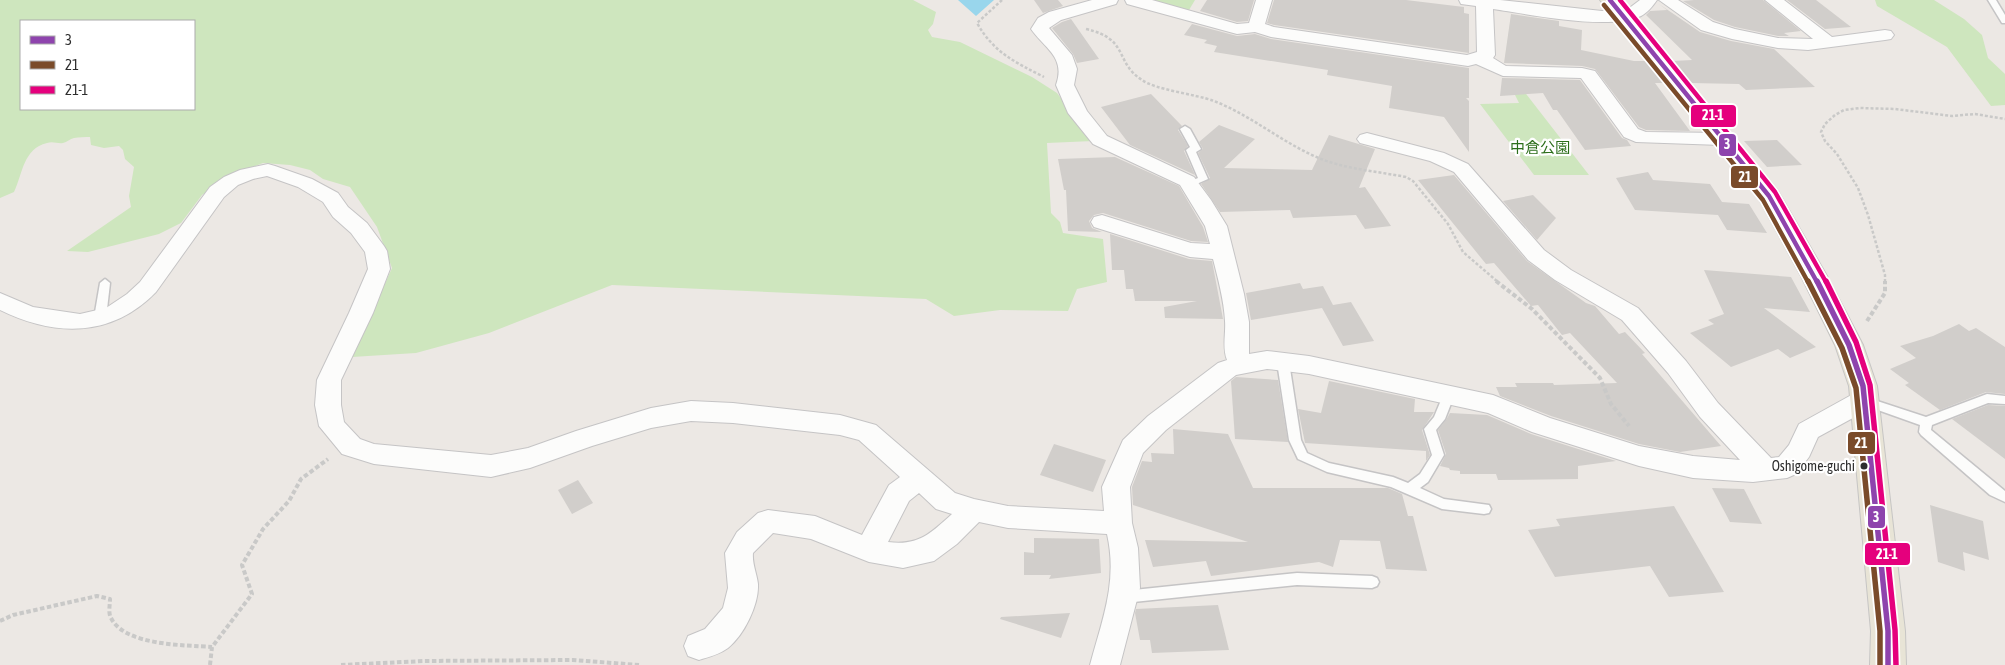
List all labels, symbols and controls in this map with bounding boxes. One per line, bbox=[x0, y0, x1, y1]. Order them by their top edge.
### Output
legend bbox=[20, 20, 195, 110]
text: 3 bbox=[65, 31, 72, 48]
text: 21 bbox=[65, 56, 79, 73]
text: 21-1 bbox=[65, 81, 88, 98]
line badge: 21-1 bbox=[1690, 104, 1737, 128]
text: 21-1 bbox=[1702, 107, 1724, 123]
line badge: 3 bbox=[1718, 133, 1737, 157]
text: 3 bbox=[1724, 136, 1730, 152]
park label: 中倉公園 bbox=[1510, 139, 1570, 156]
line badge: 21 bbox=[1730, 165, 1759, 189]
text: 21 bbox=[1738, 169, 1752, 185]
line badge: 21 bbox=[1847, 431, 1876, 455]
text: 21 bbox=[1854, 435, 1868, 451]
place label: Oshigome-guchi bbox=[1772, 458, 1855, 474]
marker: Oshigome-guchi bbox=[1859, 461, 1869, 471]
line badge: 3 bbox=[1867, 505, 1886, 529]
text: 3 bbox=[1873, 509, 1879, 525]
line badge: 21-1 bbox=[1864, 542, 1911, 566]
text: 21-1 bbox=[1876, 546, 1898, 562]

